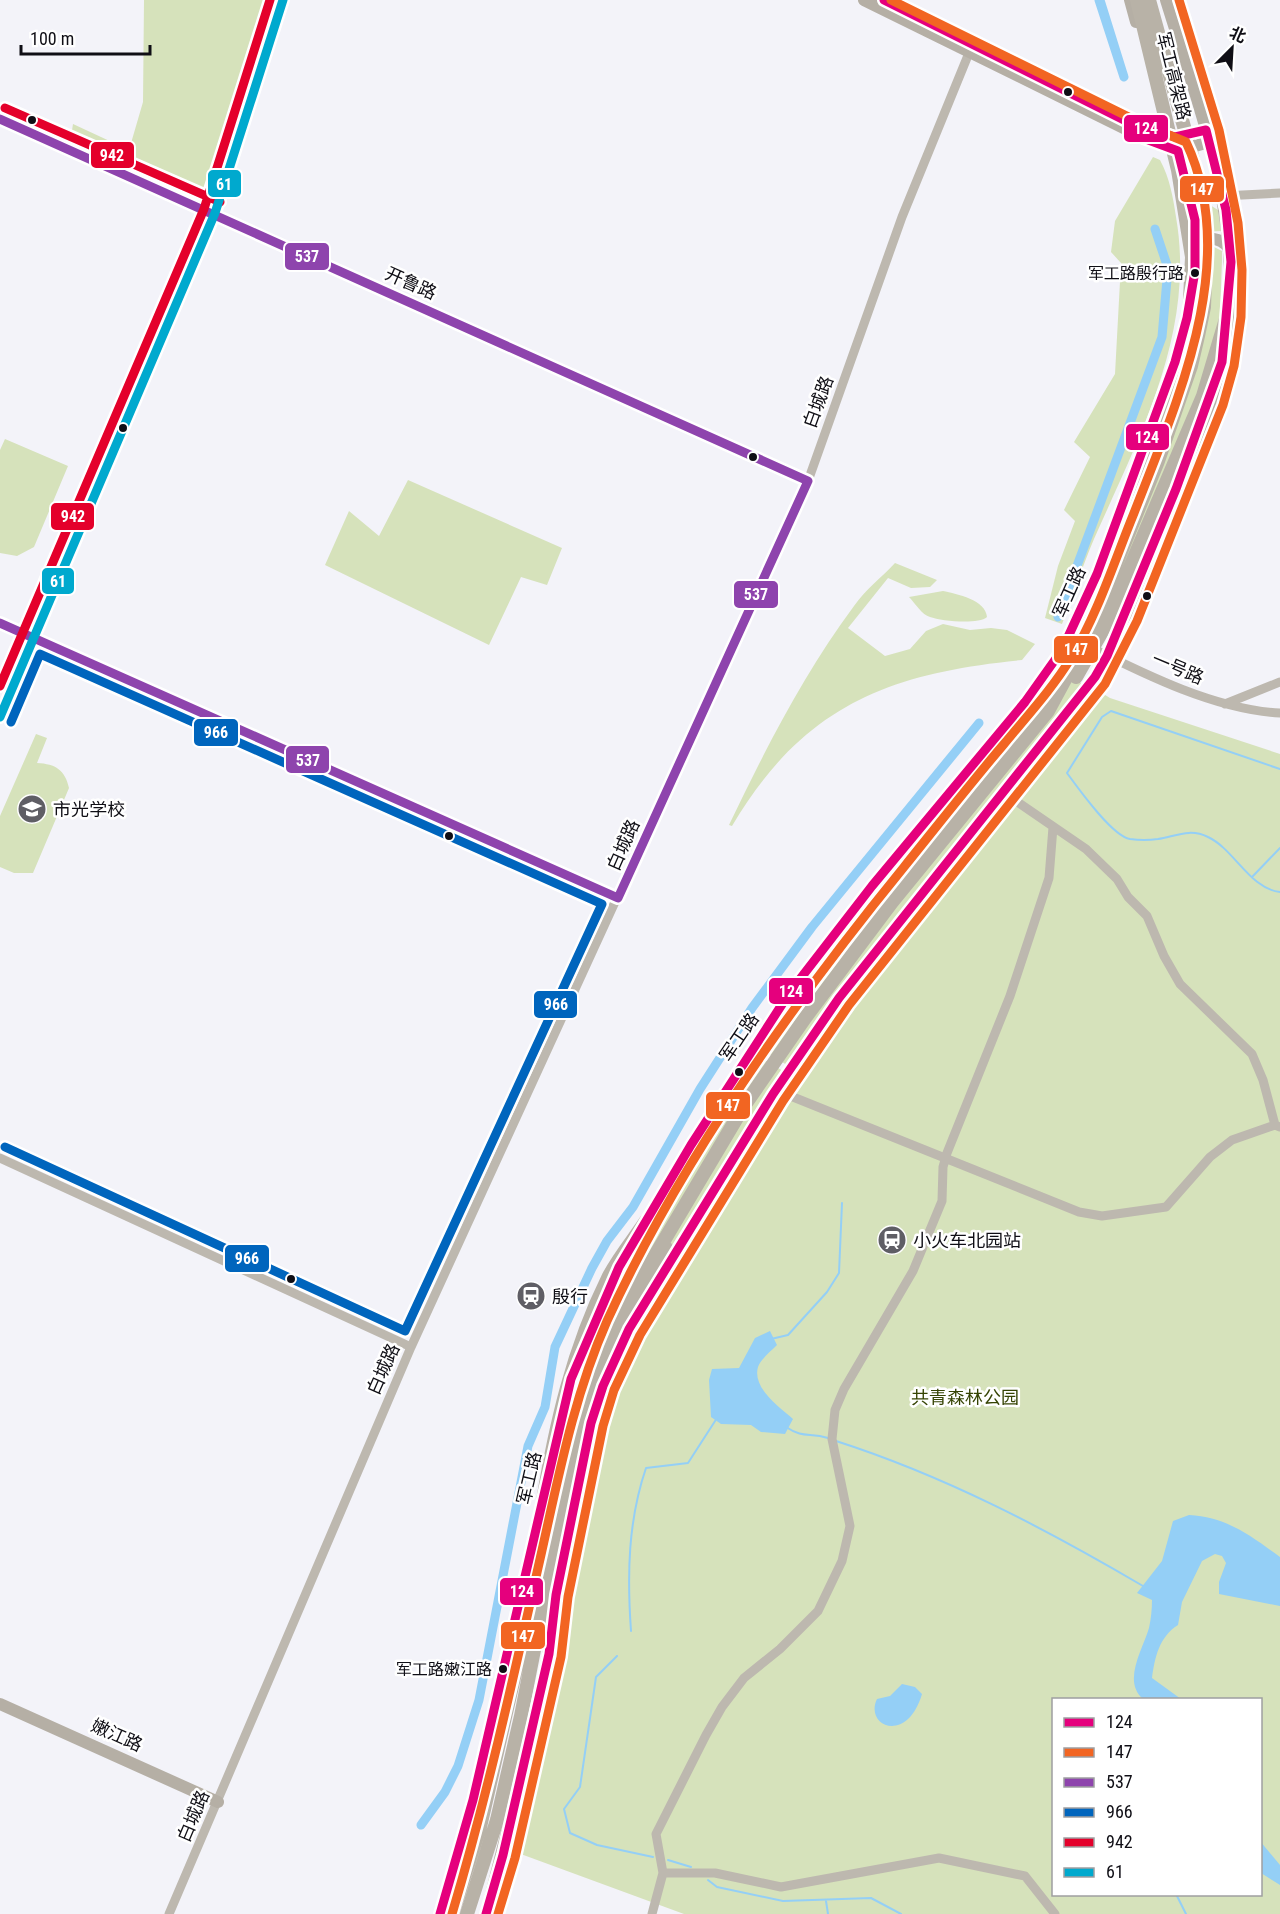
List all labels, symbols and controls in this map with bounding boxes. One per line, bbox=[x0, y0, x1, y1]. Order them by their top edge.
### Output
scale bar bbox=[21, 18, 150, 56]
north arrow bbox=[1202, 18, 1262, 78]
text: 北 bbox=[1227, 23, 1249, 47]
text: 100 m bbox=[30, 28, 74, 49]
street label: 军工高架路 bbox=[1153, 30, 1195, 122]
unlabelled marker bbox=[1062, 86, 1074, 98]
unlabelled marker bbox=[26, 114, 38, 126]
line badge: 124 bbox=[1123, 114, 1169, 143]
text: 124 bbox=[1134, 119, 1158, 138]
line badge: 942 bbox=[90, 141, 135, 169]
text: 942 bbox=[100, 146, 124, 165]
line badge: 61 bbox=[207, 169, 242, 198]
text: 61 bbox=[216, 175, 232, 194]
line badge: 147 bbox=[1179, 175, 1225, 203]
text: 147 bbox=[1190, 180, 1214, 199]
line badge: 537 bbox=[284, 242, 330, 271]
text: 537 bbox=[295, 247, 319, 266]
street label: 开鲁路 bbox=[382, 262, 440, 304]
place label: 军工路殷行路 bbox=[1088, 264, 1184, 283]
marker: 军工路殷行路 bbox=[1189, 267, 1201, 279]
street label: 白城路 bbox=[799, 373, 837, 431]
unlabelled marker bbox=[117, 422, 129, 434]
line badge: 124 bbox=[1125, 423, 1170, 451]
text: 124 bbox=[1135, 428, 1159, 447]
unlabelled marker bbox=[747, 451, 759, 463]
line badge: 942 bbox=[50, 502, 95, 531]
text: 942 bbox=[61, 507, 85, 526]
street label: 军工路 bbox=[1048, 563, 1090, 621]
line badge: 61 bbox=[41, 567, 75, 595]
text: 61 bbox=[50, 572, 66, 591]
line badge: 537 bbox=[733, 580, 779, 609]
text: 537 bbox=[744, 585, 768, 604]
unlabelled marker bbox=[1141, 590, 1153, 602]
line badge: 147 bbox=[1053, 635, 1099, 664]
text: 147 bbox=[1064, 640, 1088, 659]
street label: 一号路 bbox=[1149, 648, 1207, 688]
line badge: 966 bbox=[193, 718, 239, 747]
text: 966 bbox=[204, 723, 228, 742]
line badge: 537 bbox=[285, 745, 330, 774]
text: 537 bbox=[296, 751, 320, 770]
school or university icon: 市光学校 bbox=[16, 793, 48, 825]
place label: 市光学校 bbox=[53, 799, 125, 820]
street label: 白城路 bbox=[602, 816, 644, 874]
unlabelled marker bbox=[443, 830, 455, 842]
line badge: 124 bbox=[768, 977, 814, 1005]
text: 124 bbox=[779, 982, 803, 1001]
line badge: 966 bbox=[533, 990, 578, 1019]
text: 966 bbox=[544, 995, 568, 1014]
street label: 军工路 bbox=[715, 1009, 763, 1065]
unlabelled marker bbox=[733, 1066, 745, 1078]
line badge: 147 bbox=[705, 1091, 751, 1120]
text: 147 bbox=[716, 1096, 740, 1115]
station icon: 小火车北园站 bbox=[876, 1224, 908, 1256]
place label: 小火车北园站 bbox=[913, 1230, 1021, 1251]
line badge: 966 bbox=[224, 1244, 270, 1273]
text: 966 bbox=[235, 1249, 259, 1268]
unlabelled marker bbox=[285, 1273, 297, 1285]
station icon: 殷行 bbox=[515, 1280, 547, 1312]
place label: 殷行 bbox=[552, 1286, 588, 1307]
street label: 白城路 bbox=[362, 1340, 404, 1398]
park label: 共青森林公园 bbox=[911, 1387, 1019, 1408]
street label: 军工路 bbox=[513, 1449, 545, 1507]
line badge: 124 bbox=[499, 1577, 544, 1606]
text: 124 bbox=[510, 1582, 534, 1601]
line badge: 147 bbox=[500, 1621, 546, 1650]
text: 147 bbox=[511, 1627, 535, 1646]
place label: 军工路嫩江路 bbox=[396, 1660, 492, 1679]
marker: 军工路嫩江路 bbox=[497, 1663, 509, 1675]
legend bbox=[1052, 1698, 1262, 1896]
text: 124 bbox=[1106, 1711, 1133, 1732]
street label: 嫩江路 bbox=[88, 1714, 146, 1756]
text: 147 bbox=[1106, 1741, 1133, 1762]
text: 537 bbox=[1106, 1771, 1133, 1792]
street label: 白城路 bbox=[173, 1787, 213, 1845]
text: 966 bbox=[1106, 1801, 1133, 1822]
text: 942 bbox=[1106, 1831, 1133, 1852]
text: 61 bbox=[1106, 1861, 1124, 1882]

